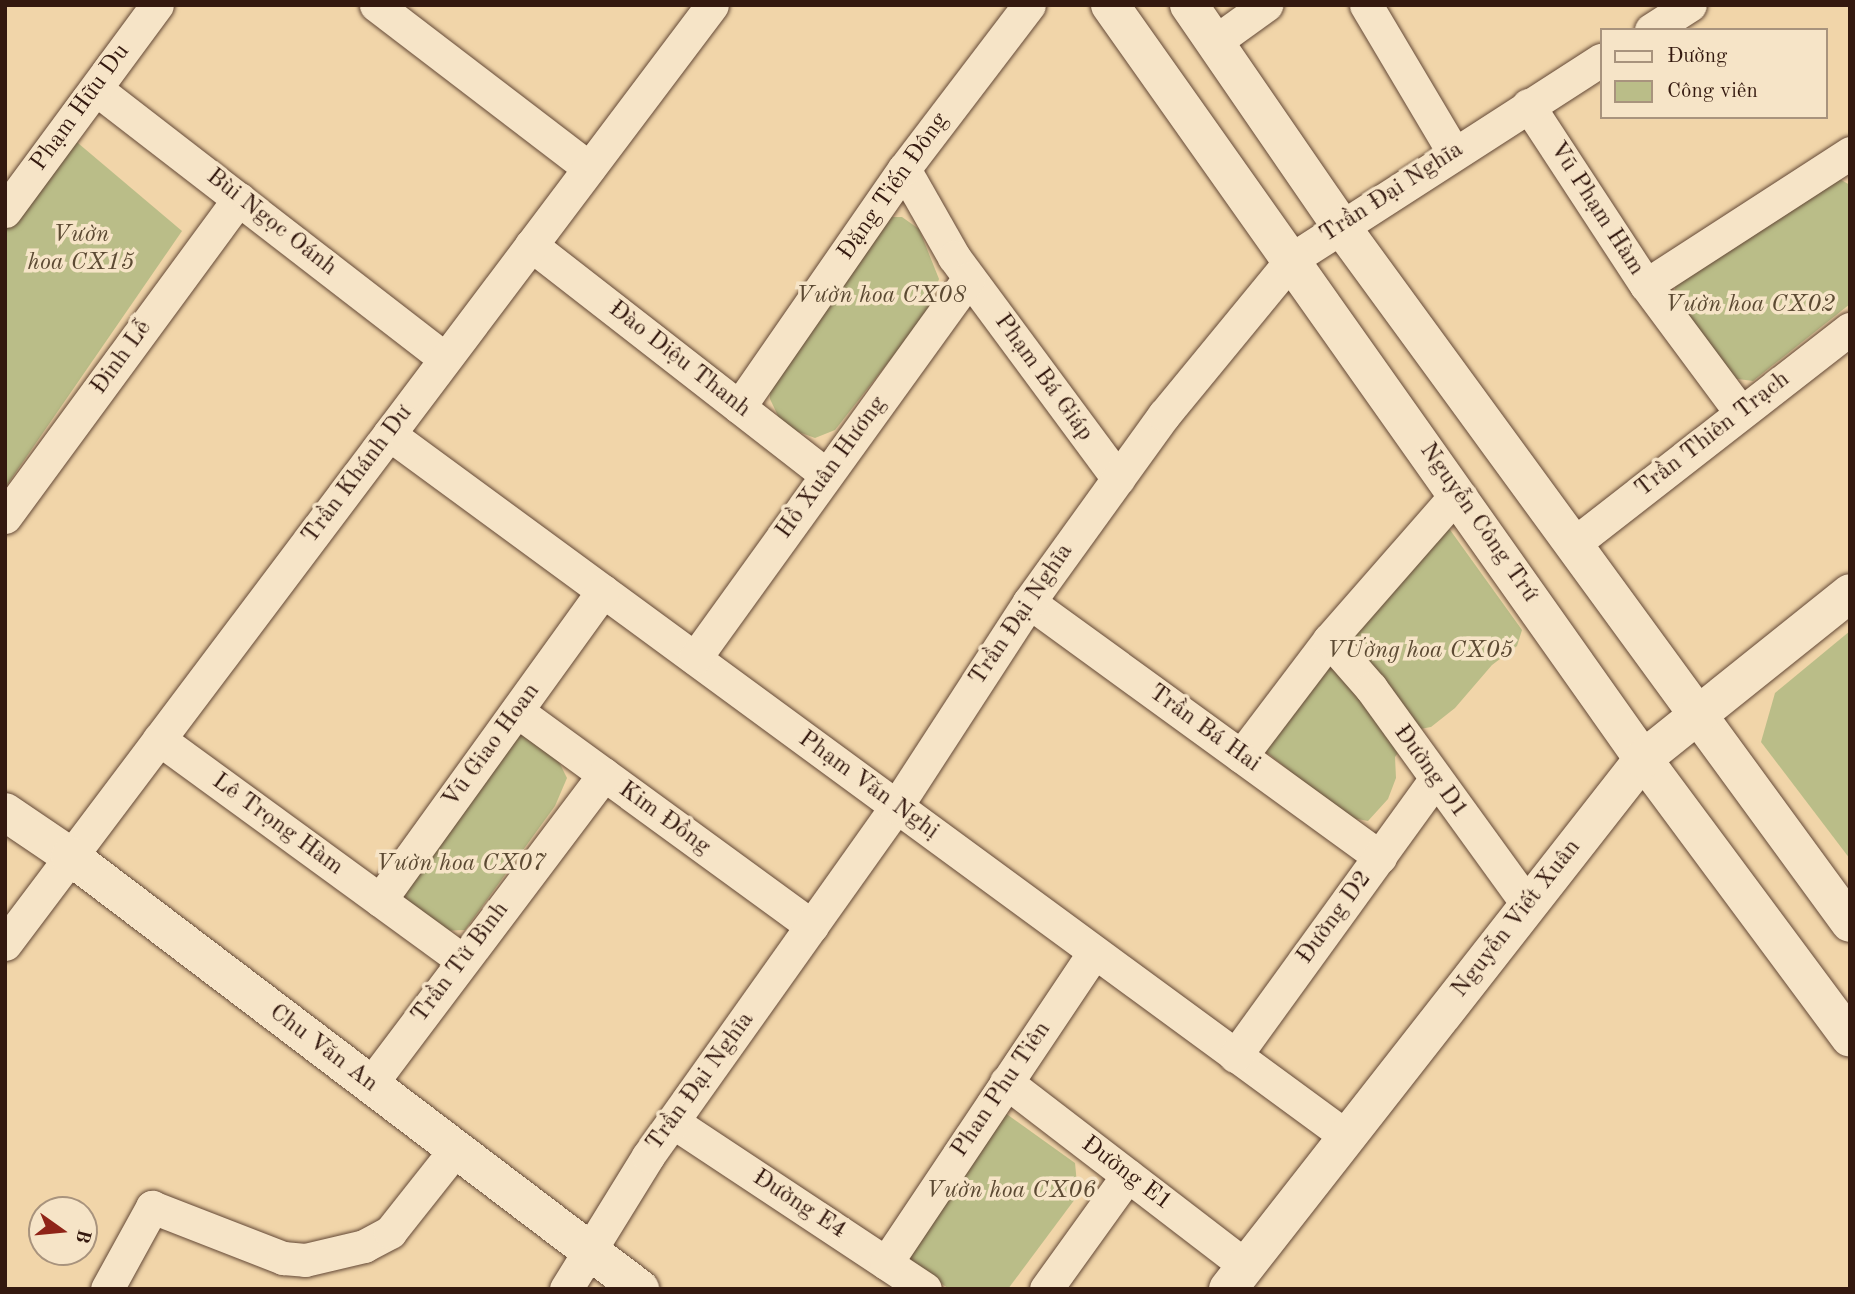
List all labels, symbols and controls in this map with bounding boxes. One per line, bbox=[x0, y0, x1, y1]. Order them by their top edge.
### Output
legend bbox=[1600, 28, 1827, 119]
street label: Phạm Hữu Du bbox=[25, 39, 137, 177]
text: Đường bbox=[1667, 46, 1727, 67]
text: Công viên bbox=[1667, 81, 1758, 102]
street label: Đặng Tiến Đông bbox=[832, 108, 956, 266]
street label: Trần Đại Nghĩa bbox=[1315, 136, 1469, 250]
street label: Vũ Phạm Hàm bbox=[1542, 137, 1650, 281]
street label: Bùi Ngọc Oánh bbox=[200, 163, 342, 283]
park label: Vườn hoa CX15 bbox=[27, 222, 135, 278]
park label: Vườn hoa CX08 bbox=[796, 283, 966, 311]
park label: Vườn hoa CX02 bbox=[1665, 292, 1835, 320]
street label: Đào Diệu Thanh bbox=[602, 295, 756, 425]
street label: Phạm Bá Giáp bbox=[987, 309, 1099, 447]
street label: Đinh Lễ bbox=[85, 315, 159, 401]
street label: Trần Thiên Trạch bbox=[1630, 366, 1796, 504]
street label: Hồ Xuân Hương bbox=[771, 391, 893, 545]
street label: Trần Khánh Dư bbox=[297, 400, 419, 550]
street label: Nguyễn Công Trứ bbox=[1412, 438, 1544, 608]
street label: Trần Đại Nghĩa bbox=[964, 539, 1080, 691]
park label: VƯờng hoa CX05 bbox=[1327, 638, 1513, 666]
street label: Vũ Giao Hoan bbox=[437, 678, 547, 814]
street label: Trần Bá Hai bbox=[1143, 679, 1265, 779]
street label: Đường D1 bbox=[1386, 720, 1474, 824]
street label: Phạm Văn Nghị bbox=[792, 725, 944, 847]
street label: Lê Trọng Hàm bbox=[206, 768, 348, 882]
street label: Kim Đồng bbox=[612, 776, 716, 862]
street label: Nguyễn Viết Xuân bbox=[1446, 834, 1588, 1004]
park label: Vườn hoa CX07 bbox=[376, 851, 546, 879]
street label: Đường D2 bbox=[1291, 866, 1379, 970]
street label: Trần Tử Bình bbox=[406, 897, 516, 1029]
street label: Chu Văn An bbox=[263, 999, 383, 1099]
street label: Trần Đại Nghĩa bbox=[641, 1007, 761, 1157]
street label: Phan Phu Tiên bbox=[946, 1017, 1058, 1163]
street label: Đường E1 bbox=[1075, 1131, 1177, 1217]
street label: Đường E4 bbox=[747, 1164, 851, 1246]
park label: Vườn hoa CX06 bbox=[926, 1178, 1096, 1206]
north arrow bbox=[28, 1196, 98, 1266]
text: B bbox=[71, 1227, 93, 1245]

